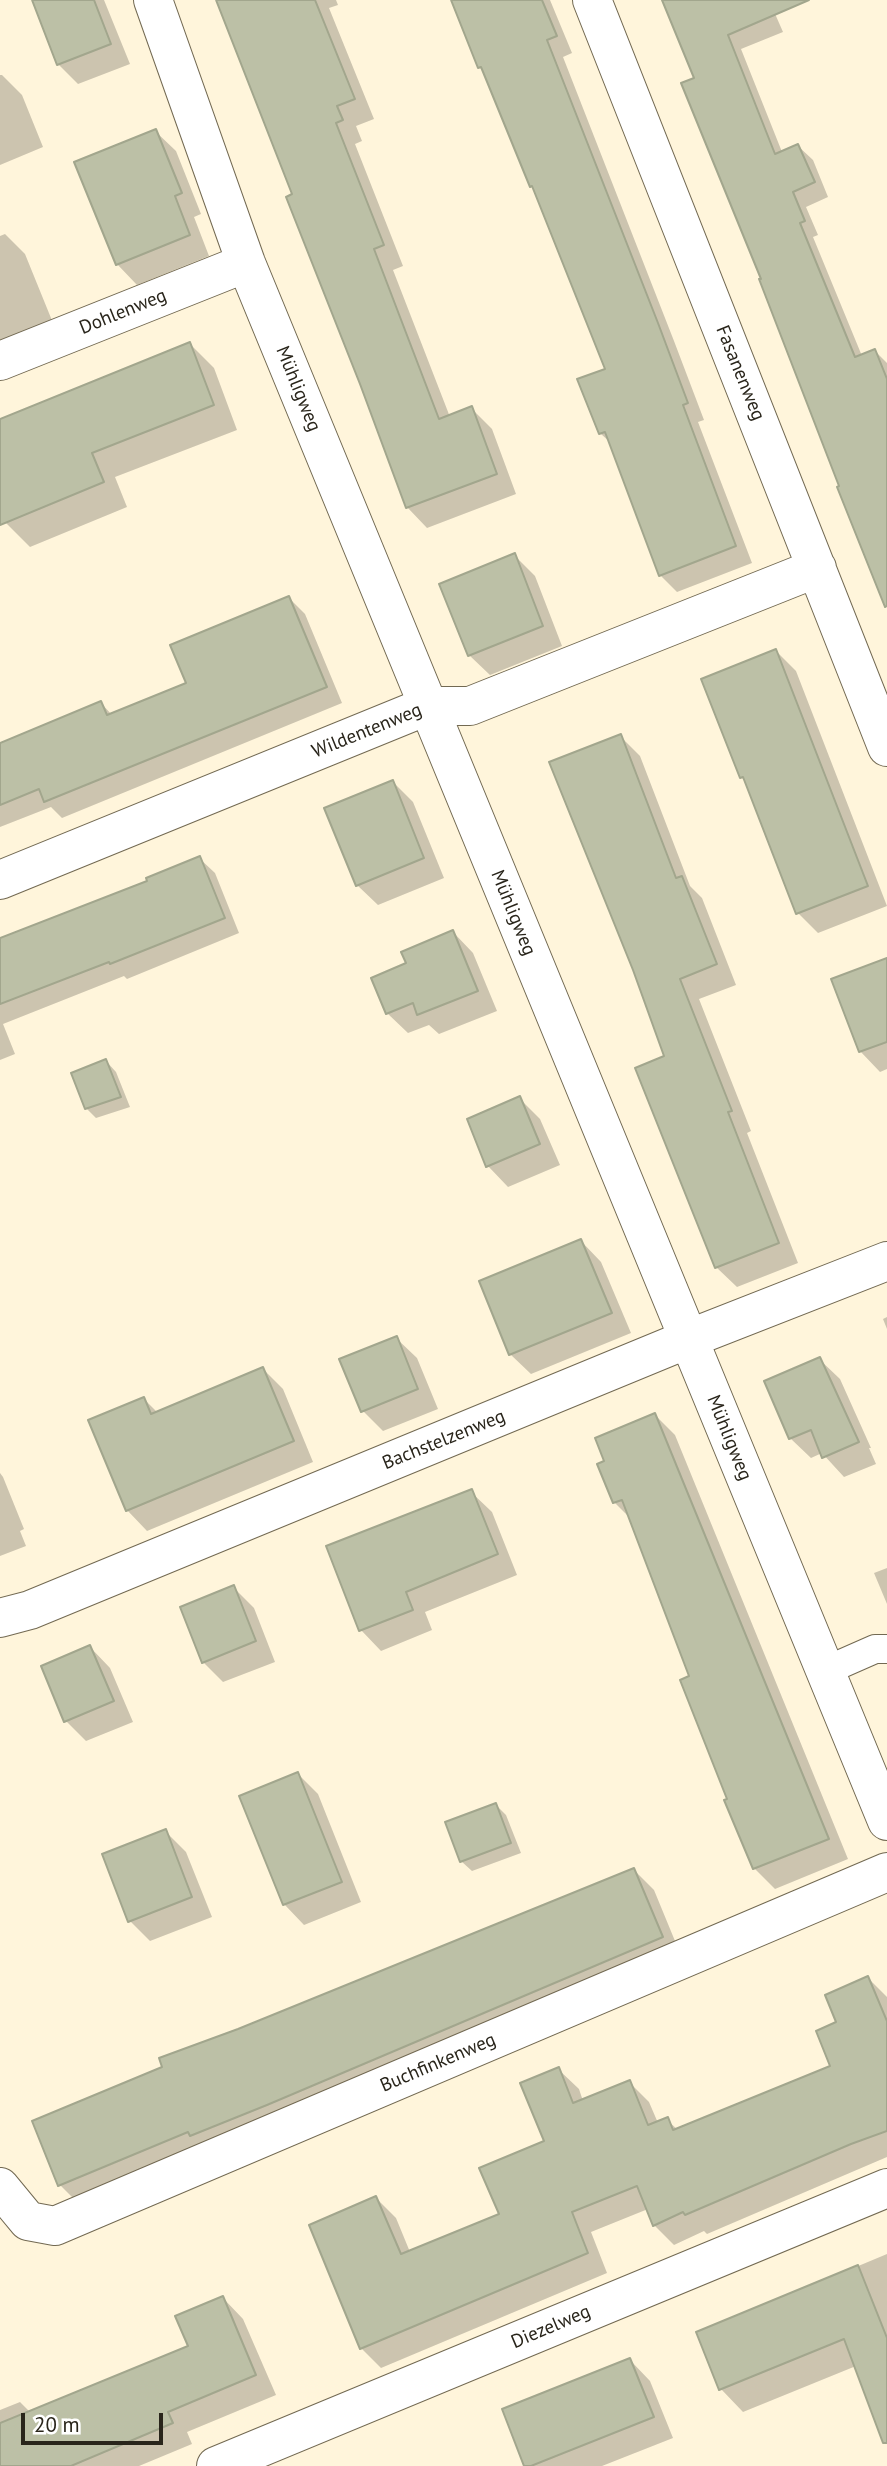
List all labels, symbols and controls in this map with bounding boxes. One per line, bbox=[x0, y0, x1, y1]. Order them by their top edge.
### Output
street label: Dohlenweg bbox=[76, 284, 170, 340]
street label: Fasanenweg bbox=[711, 322, 769, 424]
street label: Mühligweg bbox=[271, 343, 325, 435]
street label: Wildentenweg bbox=[309, 699, 425, 763]
street label: Mühligweg bbox=[486, 867, 540, 959]
street label: Mühligweg bbox=[702, 1392, 756, 1484]
street label: Bachstelzenweg bbox=[379, 1405, 509, 1475]
street label: Buchfinkenweg bbox=[377, 2028, 499, 2098]
street label: Diezelweg bbox=[508, 2300, 594, 2354]
scale bar bbox=[24, 2400, 166, 2444]
text: 20 m bbox=[34, 2411, 80, 2438]

